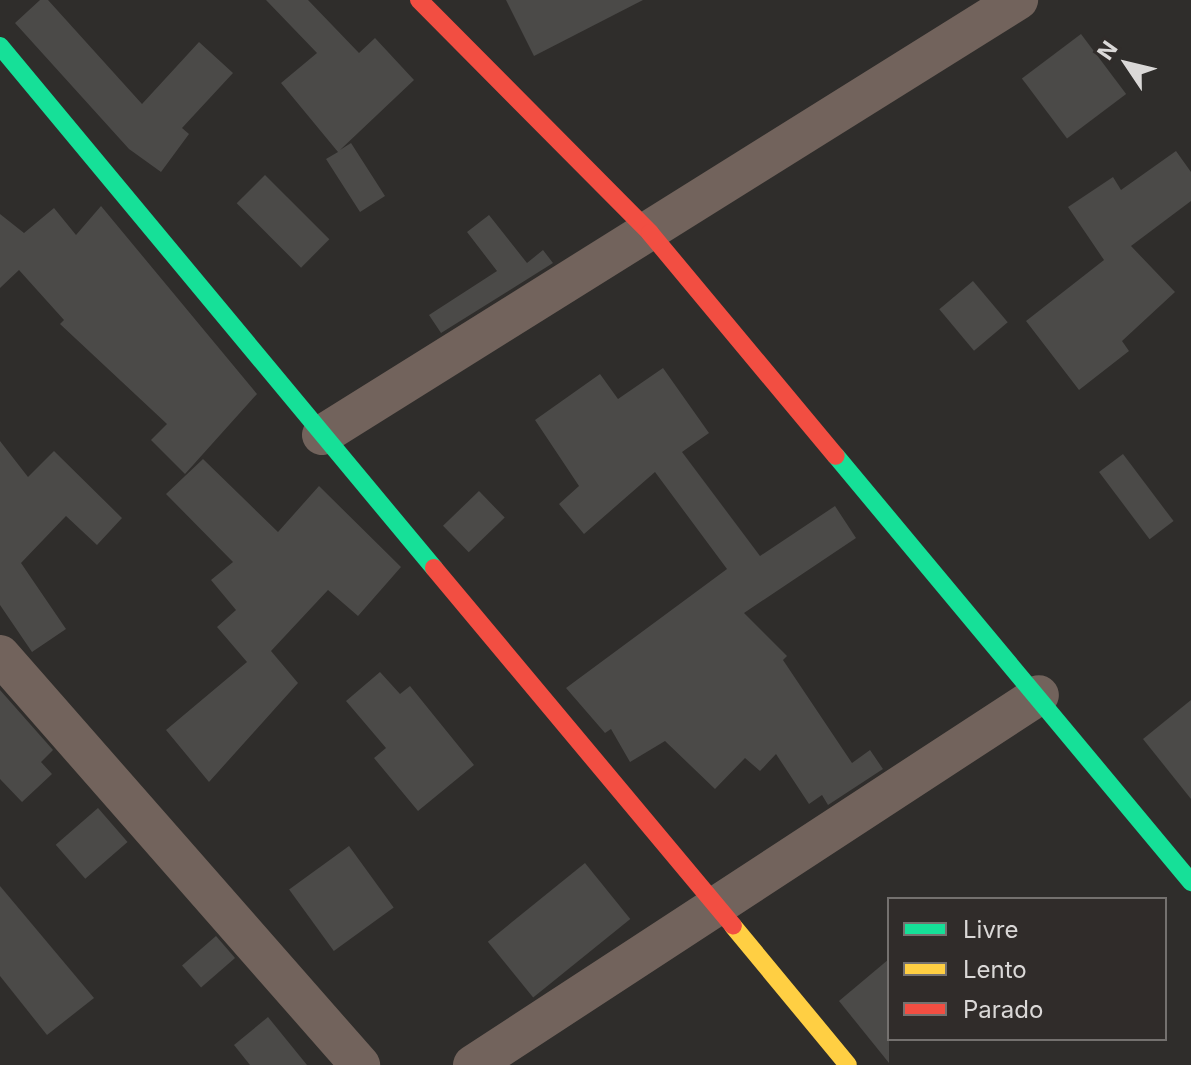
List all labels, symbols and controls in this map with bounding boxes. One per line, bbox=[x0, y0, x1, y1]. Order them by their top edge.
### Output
north arrow bbox=[1087, 24, 1167, 104]
text: N bbox=[1092, 36, 1123, 65]
legend bbox=[887, 897, 1167, 1041]
text: Livre bbox=[963, 915, 1019, 944]
text: Lento bbox=[963, 955, 1027, 984]
text: Parado bbox=[963, 995, 1043, 1024]

